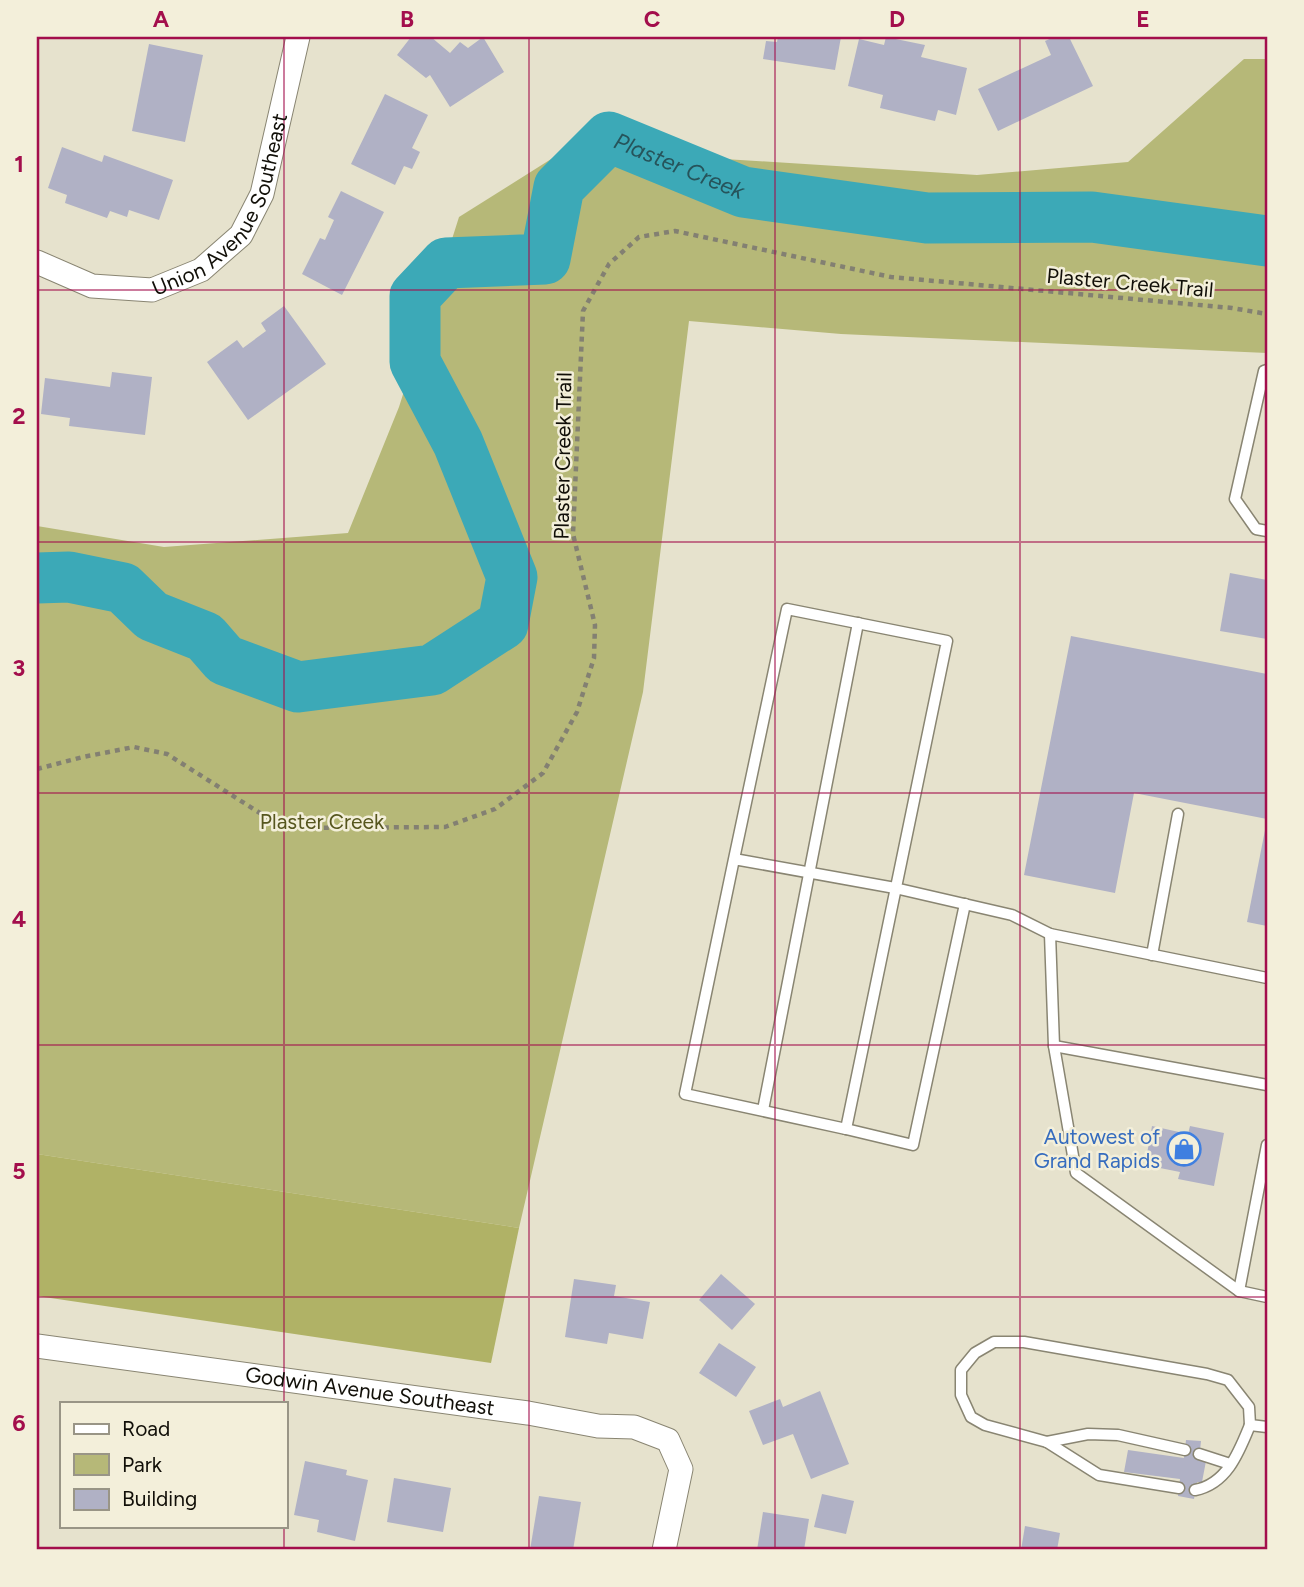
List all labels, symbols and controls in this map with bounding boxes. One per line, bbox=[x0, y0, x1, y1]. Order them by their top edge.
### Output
text: A bbox=[153, 5, 170, 33]
text: B bbox=[400, 5, 414, 33]
text: C bbox=[644, 5, 661, 33]
text: D bbox=[889, 5, 905, 33]
text: E bbox=[1136, 5, 1150, 33]
street label: Union Avenue Southeast bbox=[148, 111, 292, 301]
water label: Plaster Creek bbox=[610, 127, 750, 205]
text: 1 bbox=[14, 150, 24, 178]
street label: Plaster Creek Trail bbox=[1046, 263, 1215, 302]
street label: Plaster Creek Trail bbox=[549, 372, 576, 540]
text: 2 bbox=[12, 402, 26, 430]
text: 3 bbox=[13, 654, 25, 682]
park label: Plaster Creek bbox=[260, 809, 385, 834]
text: 4 bbox=[12, 905, 26, 933]
place label: Autowest of Grand Rapids bbox=[1034, 1124, 1160, 1173]
shop icon: Autowest of Grand Rapids bbox=[1165, 1130, 1203, 1168]
text: 5 bbox=[12, 1157, 26, 1185]
street label: Godwin Avenue Southeast bbox=[244, 1362, 496, 1420]
legend bbox=[60, 1402, 287, 1528]
text: 6 bbox=[12, 1409, 26, 1437]
text: Road bbox=[122, 1416, 170, 1441]
text: Park bbox=[122, 1452, 163, 1477]
text: Building bbox=[122, 1486, 197, 1511]

